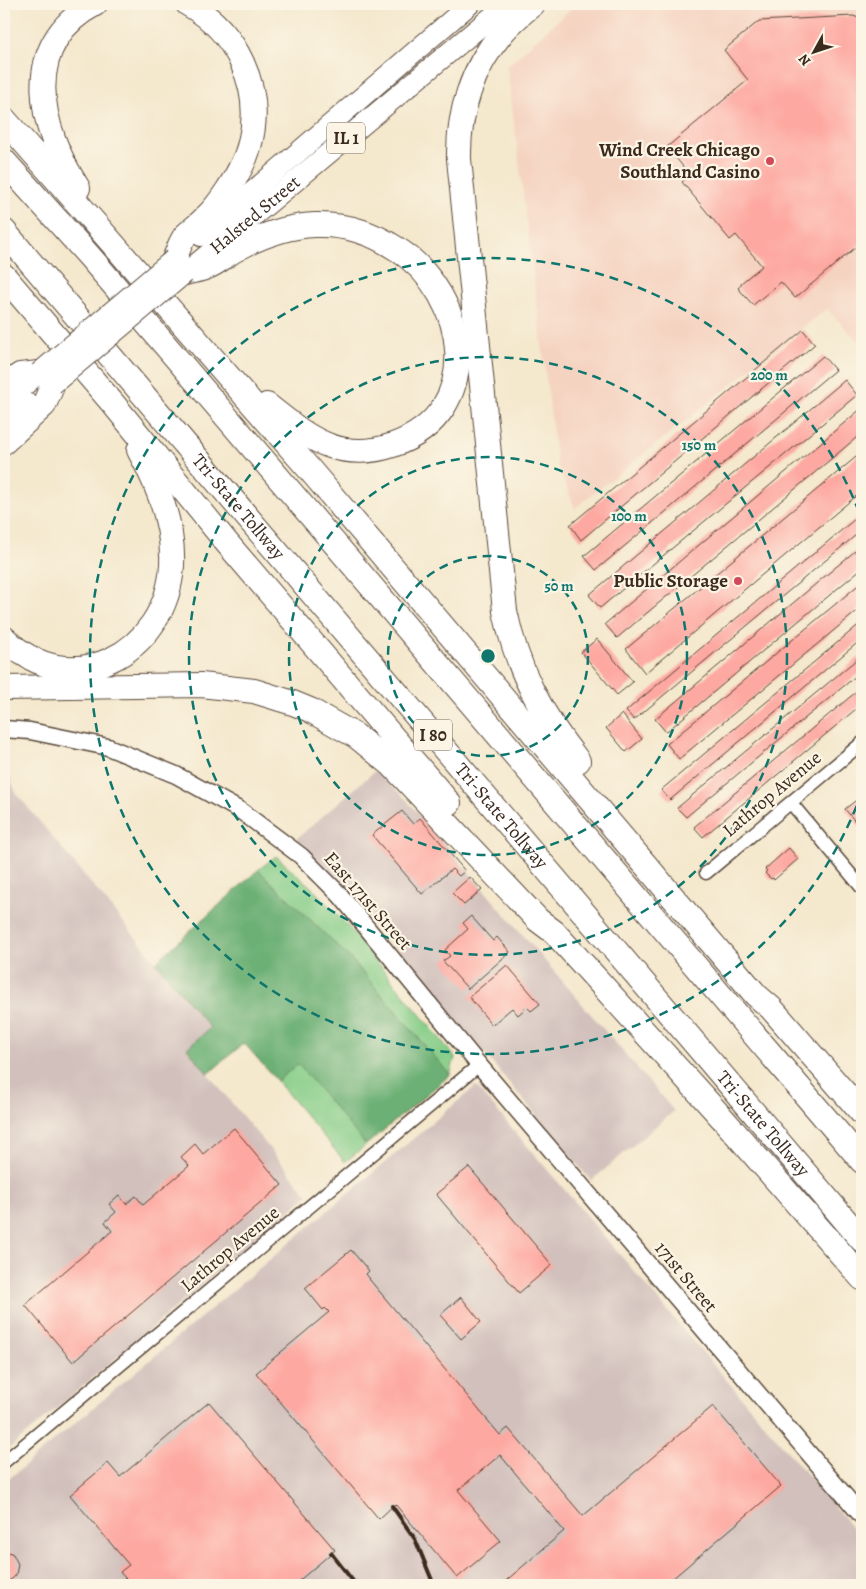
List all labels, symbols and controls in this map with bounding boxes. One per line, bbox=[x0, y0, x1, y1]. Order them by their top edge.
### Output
north arrow bbox=[788, 28, 838, 78]
text: N bbox=[794, 50, 815, 70]
road number: IL 1 bbox=[327, 122, 365, 154]
place label: Wind Creek Chicago Southland Casino bbox=[598, 137, 760, 185]
marker: Wind Creek Chicago Southland Casino bbox=[764, 155, 776, 167]
street label: Halsted Street bbox=[204, 169, 306, 260]
text: 200 m bbox=[750, 365, 788, 385]
text: 150 m bbox=[682, 435, 717, 455]
street label: Tri-State Tollway bbox=[186, 448, 291, 566]
text: 100 m bbox=[611, 506, 647, 526]
place label: Public Storage bbox=[613, 568, 728, 594]
marker: Public Storage bbox=[732, 575, 744, 587]
text: 50 m bbox=[544, 576, 574, 596]
centre of rings bbox=[479, 647, 497, 665]
road number: I 80 bbox=[414, 720, 452, 750]
street label: Lathrop Avenue bbox=[717, 745, 827, 843]
street label: Tri-State Tollway bbox=[449, 758, 554, 875]
street label: East 171st Street bbox=[318, 846, 418, 956]
street label: Tri-State Tollway bbox=[711, 1065, 816, 1183]
street label: Lathrop Avenue bbox=[175, 1200, 285, 1298]
street label: 171st Street bbox=[649, 1236, 723, 1318]

